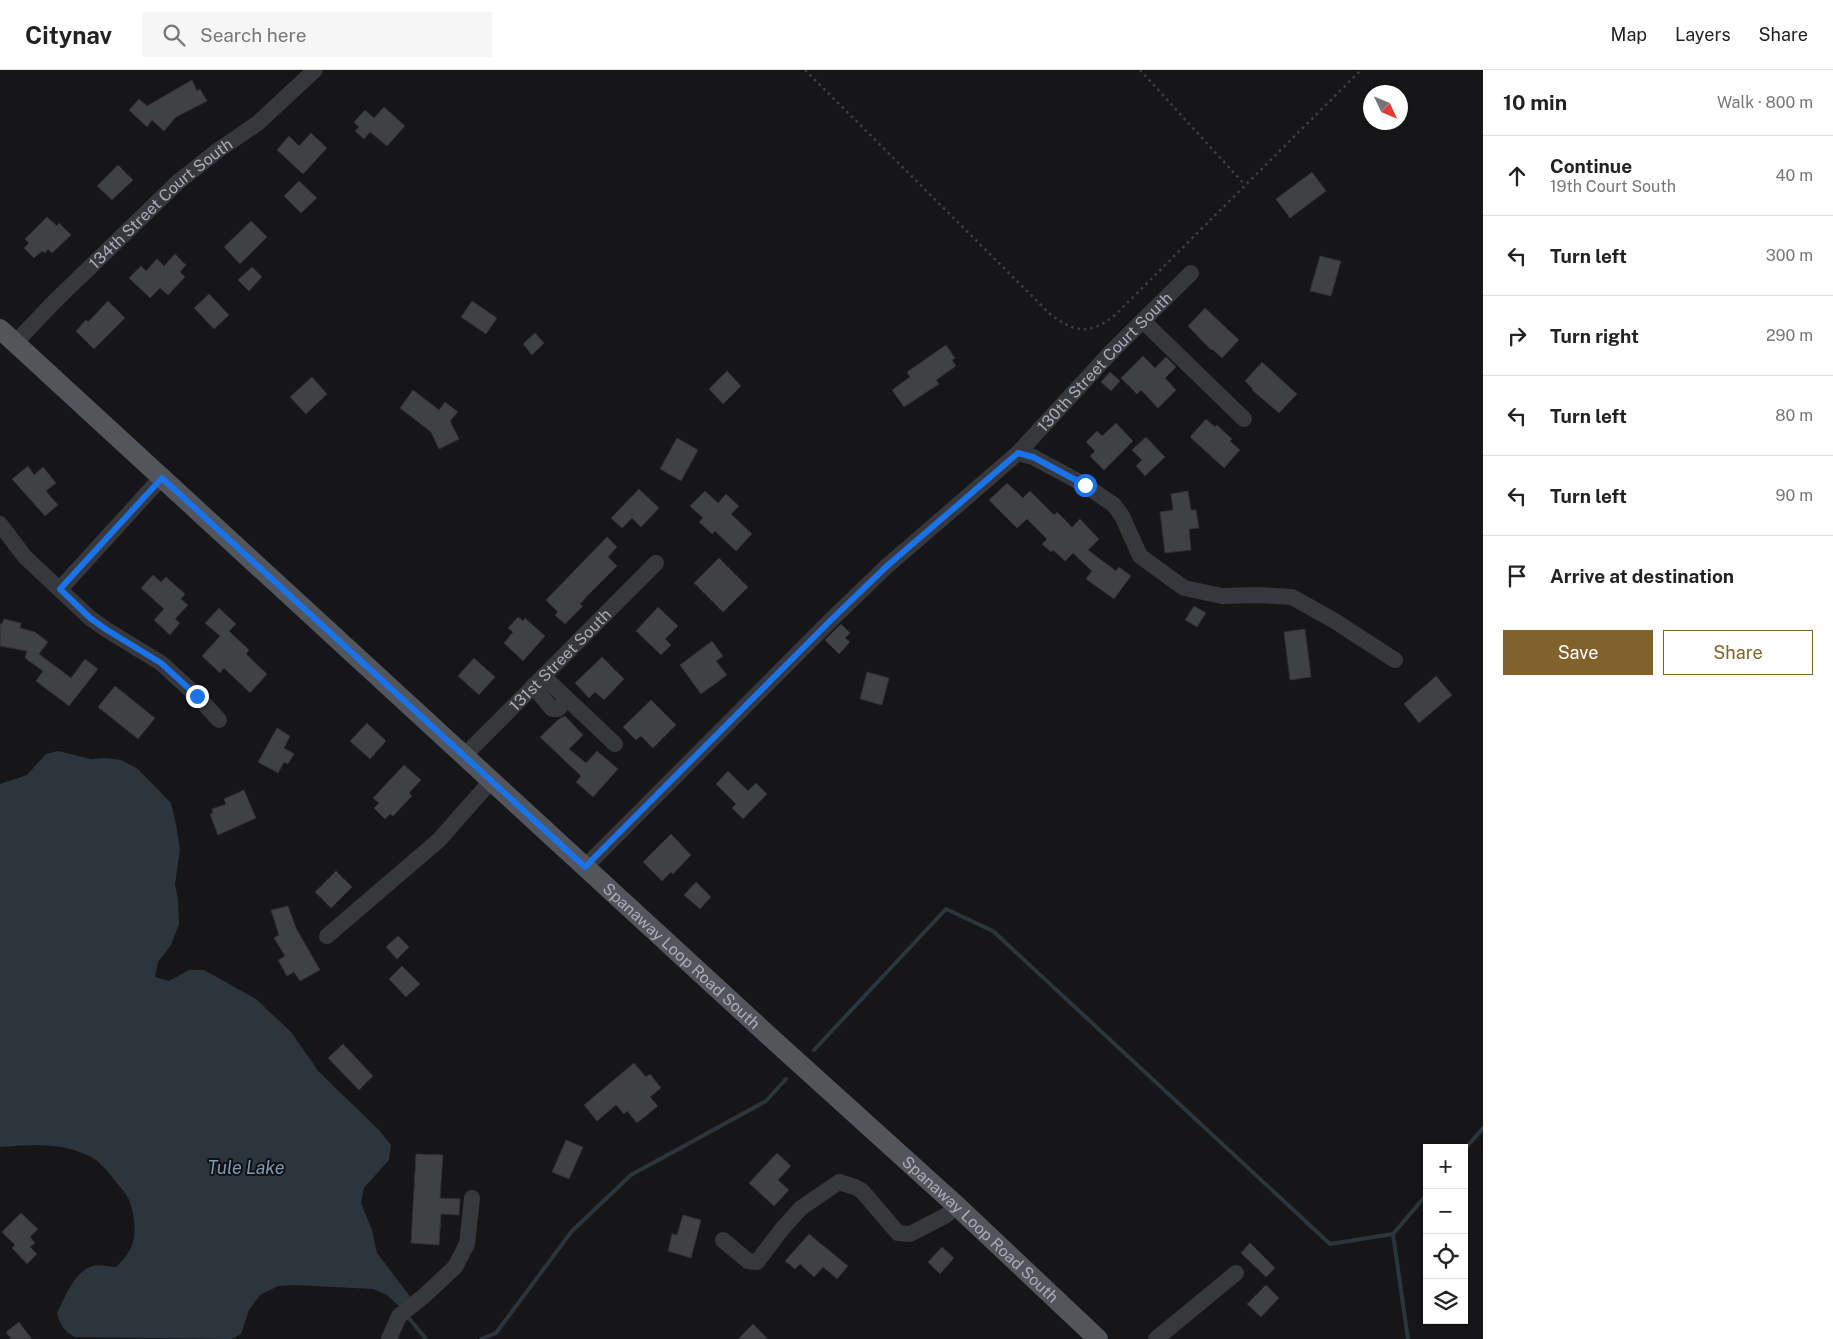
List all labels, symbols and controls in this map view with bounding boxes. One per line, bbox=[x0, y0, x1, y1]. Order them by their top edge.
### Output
search box bbox=[142, 12, 492, 57]
text: Citynav bbox=[25, 21, 112, 49]
icon: search bbox=[160, 21, 188, 49]
text: Search here bbox=[200, 24, 307, 46]
text: Map bbox=[1611, 24, 1647, 45]
text: Layers bbox=[1675, 24, 1731, 45]
text: Share bbox=[1759, 24, 1808, 45]
north arrow bbox=[1363, 85, 1408, 130]
text: 10 min bbox=[1503, 90, 1567, 115]
text: Walk · 800 m bbox=[1717, 93, 1813, 112]
street label: 134th Street Court South bbox=[85, 134, 236, 273]
text: Continue bbox=[1550, 155, 1632, 177]
icon: ahead bbox=[1503, 162, 1531, 190]
text: 40 m bbox=[1775, 166, 1813, 185]
text: 19th Court South bbox=[1550, 177, 1676, 196]
icon: left bbox=[1503, 242, 1531, 270]
text: Turn left bbox=[1550, 245, 1627, 267]
text: 300 m bbox=[1766, 246, 1813, 265]
street label: 130th Street Court South bbox=[1033, 288, 1176, 436]
icon: right bbox=[1503, 322, 1531, 350]
text: Turn right bbox=[1550, 325, 1639, 347]
text: 290 m bbox=[1766, 326, 1813, 345]
icon: left bbox=[1503, 402, 1531, 430]
text: Turn left bbox=[1550, 405, 1627, 427]
text: 80 m bbox=[1775, 406, 1813, 425]
route start bbox=[1074, 474, 1097, 497]
icon: left bbox=[1503, 482, 1531, 510]
text: Turn left bbox=[1550, 485, 1627, 507]
text: 90 m bbox=[1776, 486, 1813, 505]
icon: arrive bbox=[1503, 562, 1531, 590]
text: Arrive at destination bbox=[1550, 565, 1734, 587]
street label: 131st Street South bbox=[505, 605, 615, 715]
button: Save bbox=[1503, 630, 1653, 675]
button: Share bbox=[1663, 630, 1813, 675]
route end bbox=[186, 685, 209, 708]
street label: Spanaway Loop Road South bbox=[599, 879, 764, 1033]
map controls bbox=[1423, 1144, 1468, 1324]
button: + bbox=[1423, 1144, 1468, 1189]
street label: Spanaway Loop Road South bbox=[898, 1152, 1063, 1306]
water label: Tule Lake bbox=[208, 1157, 285, 1178]
button: − bbox=[1423, 1189, 1468, 1234]
button: locate bbox=[1423, 1234, 1468, 1279]
button: layers bbox=[1423, 1279, 1468, 1324]

